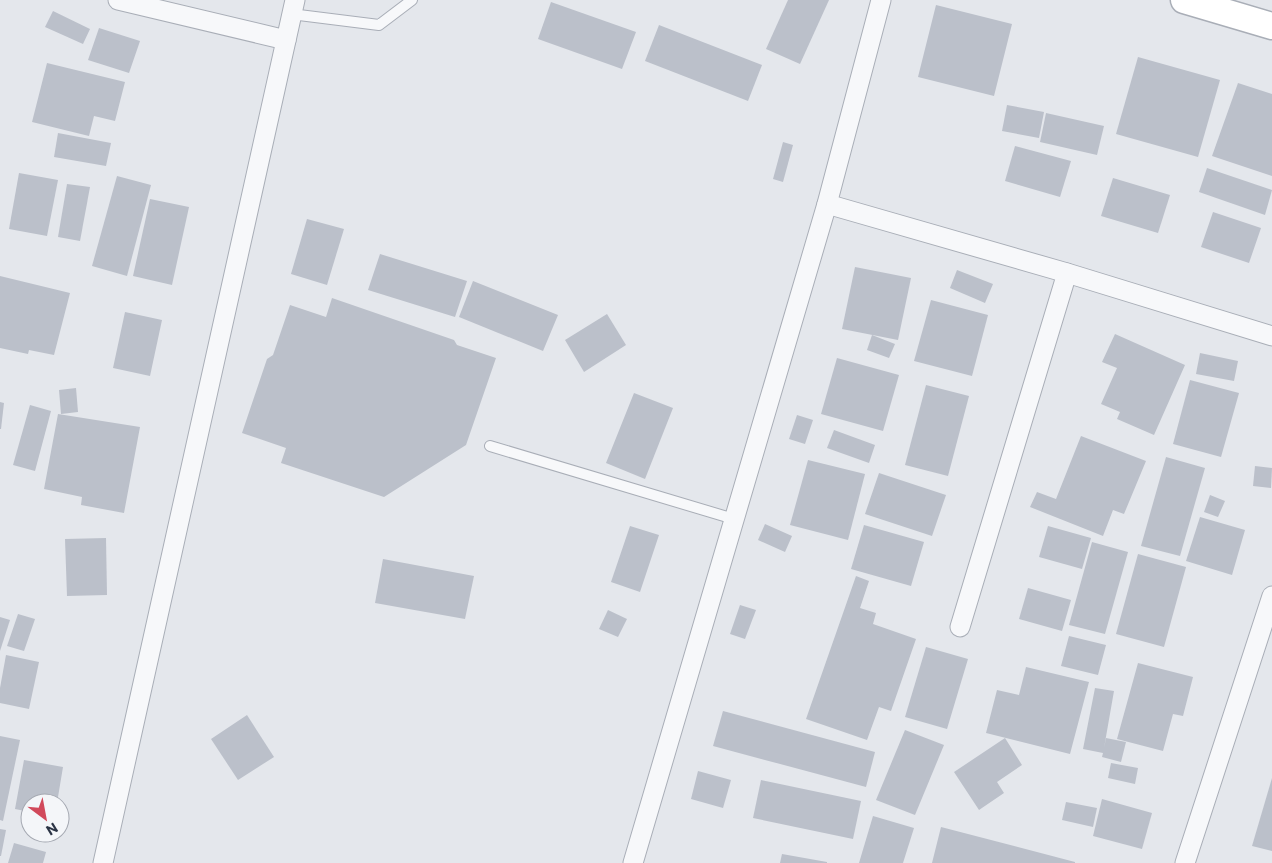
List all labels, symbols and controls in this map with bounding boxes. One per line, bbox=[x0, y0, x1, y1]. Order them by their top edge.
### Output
north arrow bbox=[20, 793, 70, 843]
text: N bbox=[43, 819, 61, 839]

